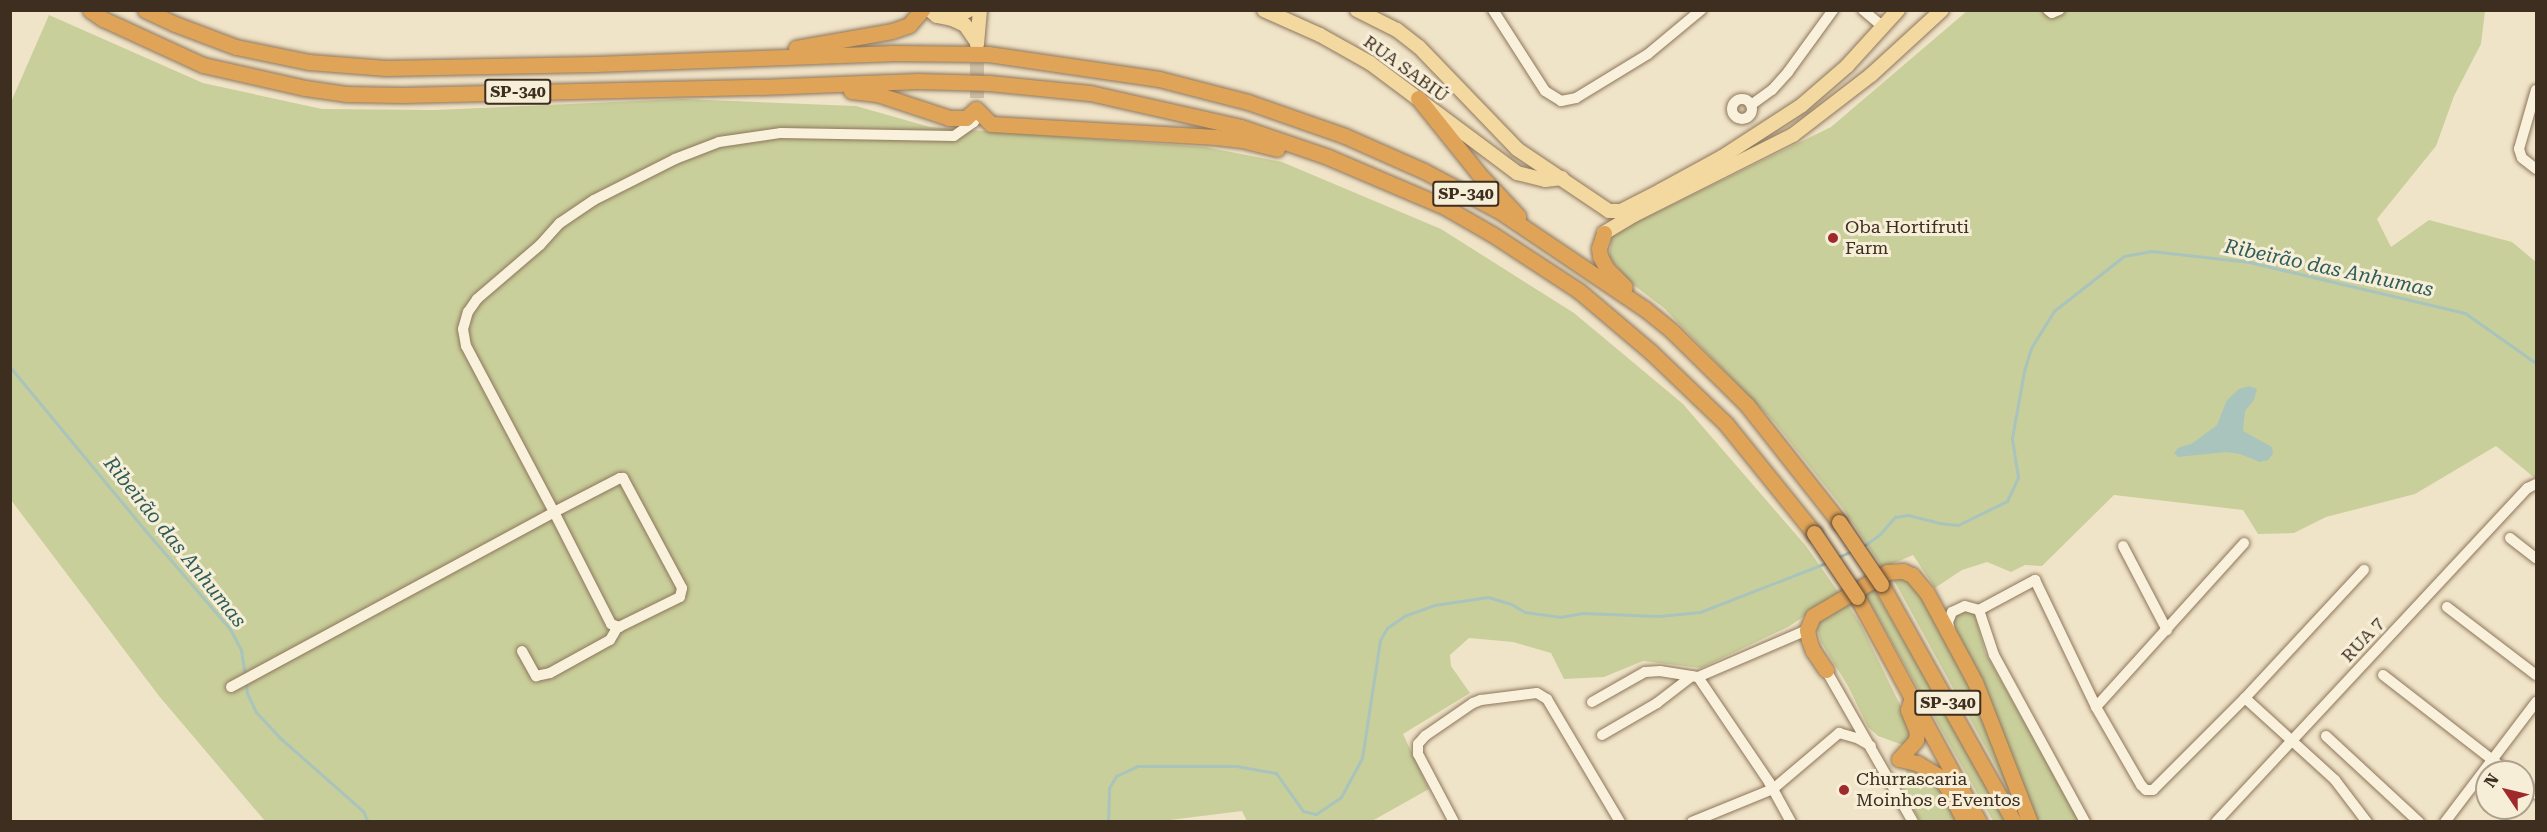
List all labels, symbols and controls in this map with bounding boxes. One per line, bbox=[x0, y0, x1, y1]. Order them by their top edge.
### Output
street label: RUA SABIÚ bbox=[1359, 31, 1453, 107]
road number: SP-340 bbox=[484, 79, 552, 105]
road number: SP-340 bbox=[1432, 181, 1500, 207]
place label: Oba Hortifruti Farm bbox=[1845, 217, 1969, 260]
marker: Oba Hortifruti Farm bbox=[1826, 231, 1840, 245]
water label: Ribeirão das Anhumas bbox=[2222, 234, 2436, 302]
water label: Ribeirão das Anhumas bbox=[99, 452, 251, 632]
street label: RUA 7 bbox=[2337, 613, 2389, 667]
road number: SP-340 bbox=[1914, 690, 1982, 716]
north arrow bbox=[2475, 760, 2535, 820]
place label: Churrascaria Moinhos e Eventos bbox=[1856, 769, 2020, 812]
text: N bbox=[2480, 770, 2503, 791]
marker: Churrascaria Moinhos e Eventos bbox=[1837, 783, 1851, 797]

